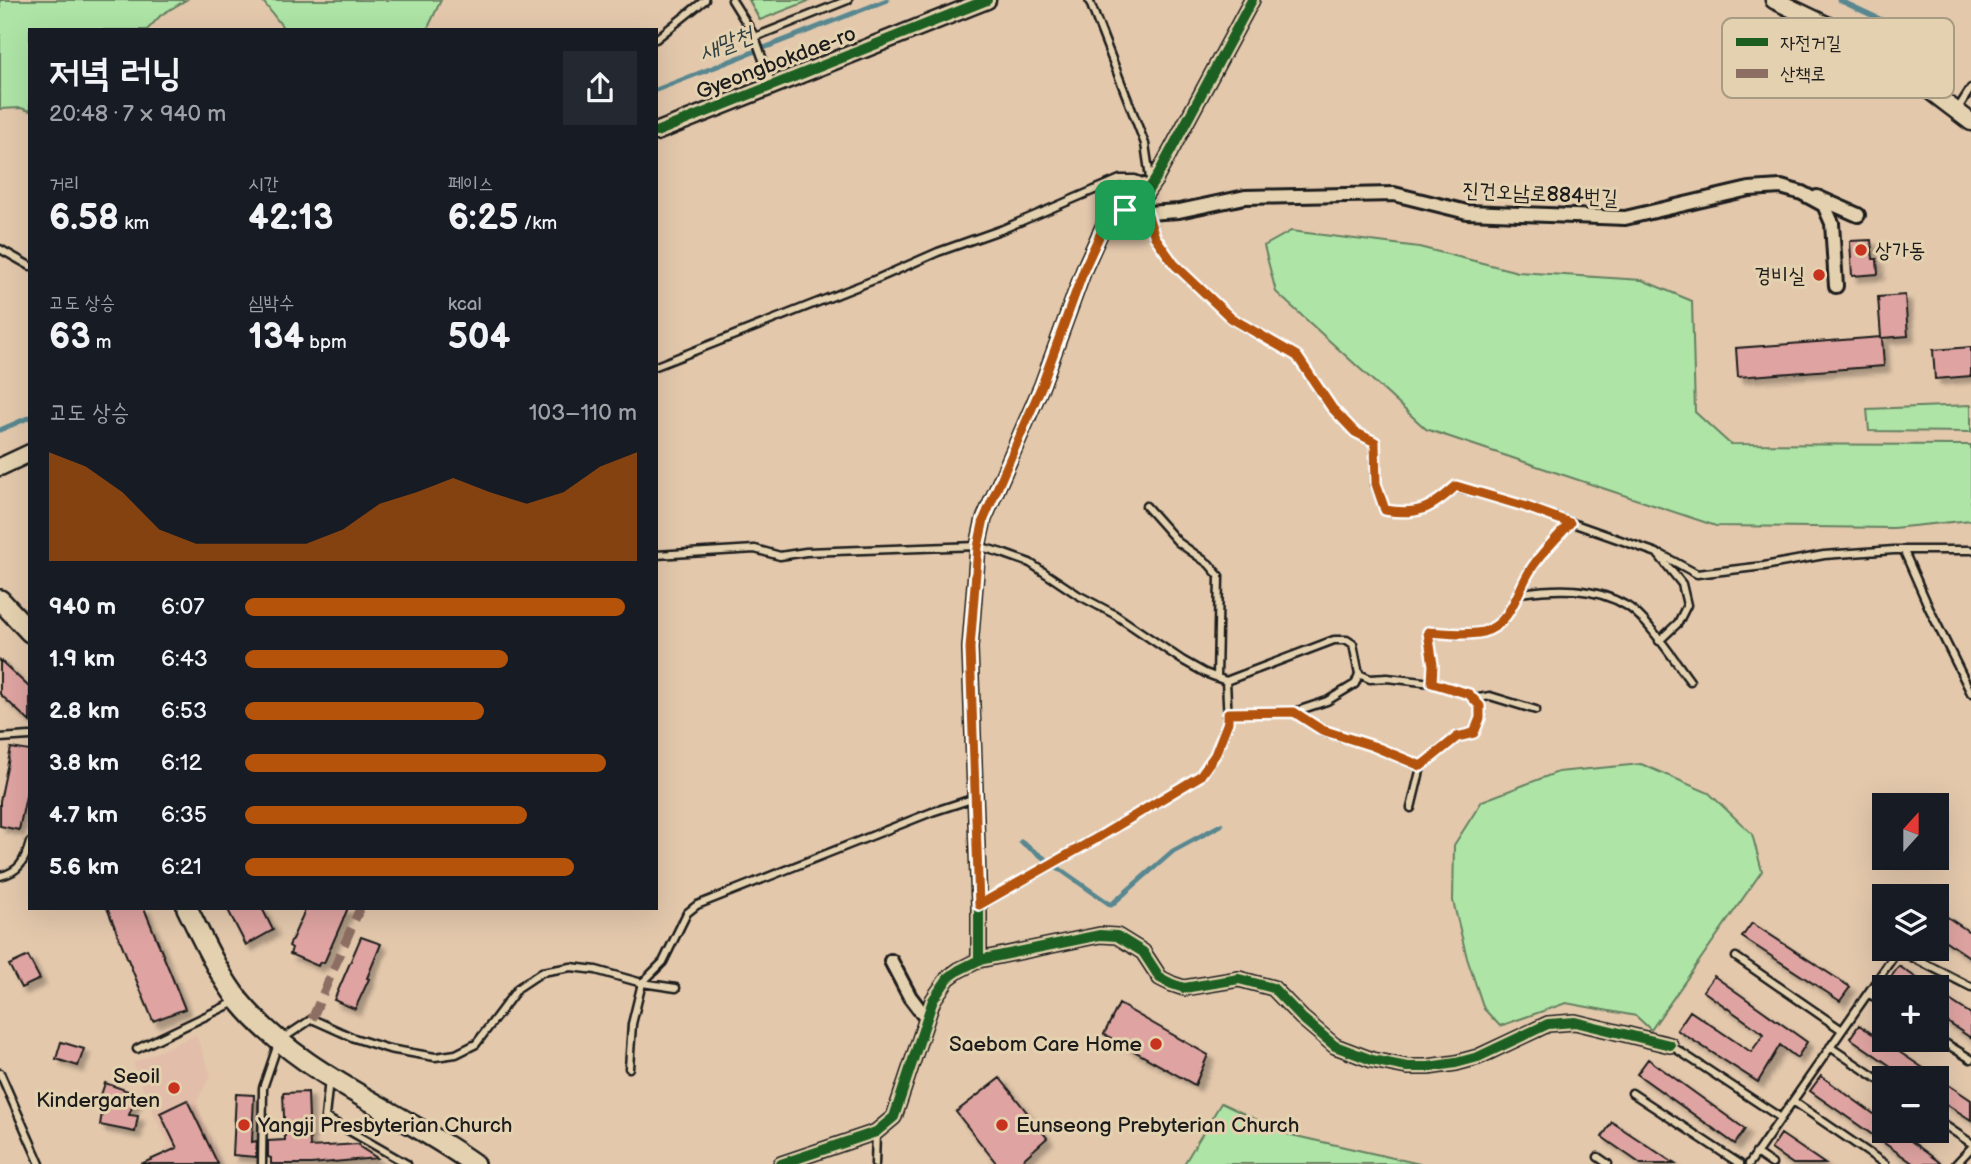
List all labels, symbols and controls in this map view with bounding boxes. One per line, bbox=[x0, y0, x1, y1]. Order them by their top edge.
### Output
legend bbox=[1722, 18, 1954, 98]
water label: 새말천 bbox=[695, 20, 759, 67]
street label: Gyeongbokdae-ro bbox=[693, 21, 859, 105]
text: 자전거길 bbox=[1780, 32, 1841, 55]
text: 저녁 러닝 bbox=[49, 51, 182, 96]
button: share bbox=[563, 51, 637, 125]
text: 산책로 bbox=[1780, 63, 1826, 86]
text: 20:48 · 7 × 940 m bbox=[49, 100, 226, 128]
text: 거리 bbox=[49, 173, 80, 196]
text: 시간 bbox=[248, 173, 279, 196]
text: 페이스 bbox=[448, 173, 494, 196]
street label: 진건오남로884번길 bbox=[1462, 177, 1618, 211]
pin bbox=[1095, 180, 1155, 240]
icon: arrive bbox=[1106, 191, 1144, 229]
text: 6.58 bbox=[49, 197, 119, 240]
text: 42:13 bbox=[248, 197, 333, 240]
text: 6:25 bbox=[448, 197, 518, 240]
text: km bbox=[119, 212, 149, 235]
text: /km bbox=[518, 212, 557, 235]
place label: 상가동 bbox=[1875, 238, 1926, 263]
marker: 상가동 bbox=[1853, 242, 1869, 258]
place label: 경비실 bbox=[1754, 263, 1805, 288]
marker: 경비실 bbox=[1811, 267, 1827, 283]
text: 고도 상승 bbox=[49, 292, 115, 315]
text: 심박수 bbox=[248, 292, 294, 315]
text: kcal bbox=[448, 293, 482, 316]
text: 63 bbox=[49, 316, 91, 359]
text: 134 bbox=[248, 316, 304, 359]
text: 504 bbox=[448, 316, 510, 359]
text: m bbox=[91, 331, 112, 354]
text: bpm bbox=[304, 331, 347, 354]
text: 고도 상승 bbox=[49, 399, 129, 427]
text: 103–110 m bbox=[529, 399, 637, 427]
text: 940 m bbox=[49, 593, 116, 621]
text: 6:07 bbox=[161, 593, 205, 621]
text: 1.9 km bbox=[49, 645, 115, 673]
text: 6:43 bbox=[161, 645, 208, 673]
text: 2.8 km bbox=[49, 697, 120, 725]
text: 6:53 bbox=[161, 697, 207, 725]
text: 3.8 km bbox=[49, 749, 119, 777]
text: 6:12 bbox=[161, 749, 202, 777]
north arrow bbox=[1872, 793, 1950, 870]
map controls bbox=[1872, 793, 1949, 1143]
text: 4.7 km bbox=[49, 801, 118, 829]
text: 6:35 bbox=[161, 801, 207, 829]
text: 5.6 km bbox=[49, 853, 119, 881]
text: 6:21 bbox=[161, 853, 202, 881]
button: layers bbox=[1872, 884, 1949, 961]
button: + bbox=[1872, 975, 1949, 1052]
place label: Saebom Care Home bbox=[949, 1032, 1142, 1057]
marker: Saebom Care Home bbox=[1148, 1036, 1164, 1052]
place label: Seoil Kindergarten bbox=[36, 1064, 160, 1113]
button: − bbox=[1872, 1066, 1949, 1143]
marker: Seoil Kindergarten bbox=[166, 1080, 182, 1096]
place label: Yangji Presbyterian Church bbox=[257, 1113, 512, 1138]
place label: Eunseong Prebyterian Church bbox=[1016, 1113, 1299, 1138]
marker: Yangji Presbyterian Church bbox=[236, 1117, 252, 1133]
marker: Eunseong Prebyterian Church bbox=[994, 1117, 1010, 1133]

